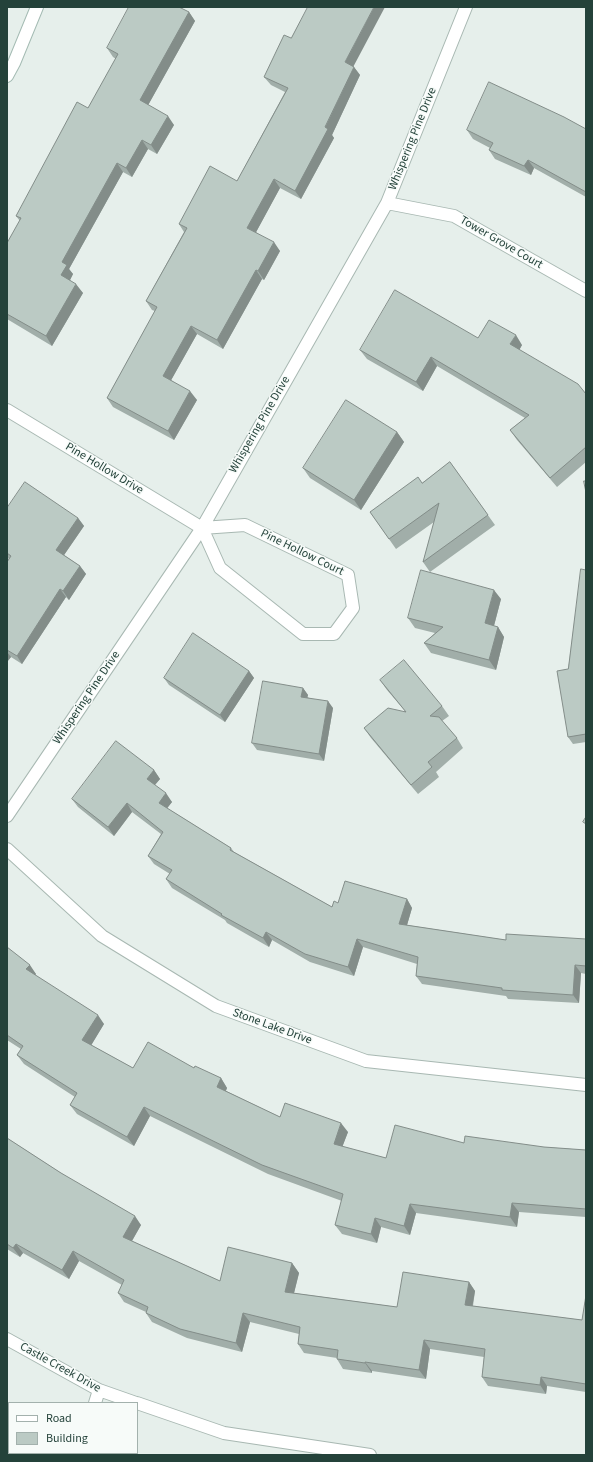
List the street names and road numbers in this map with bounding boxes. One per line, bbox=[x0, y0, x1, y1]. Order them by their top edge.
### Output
street label: Whispering Pine Drive bbox=[386, 86, 440, 192]
street label: Tower Grove Court bbox=[457, 213, 545, 273]
street label: Whispering Pine Drive bbox=[226, 374, 294, 476]
street label: Pine Hollow Drive bbox=[62, 440, 146, 498]
street label: Pine Hollow Court bbox=[258, 527, 346, 579]
street label: Whispering Pine Drive bbox=[50, 649, 124, 747]
street label: Stone Lake Drive bbox=[230, 1006, 314, 1048]
street label: Castle Creek Drive bbox=[17, 1340, 103, 1396]

